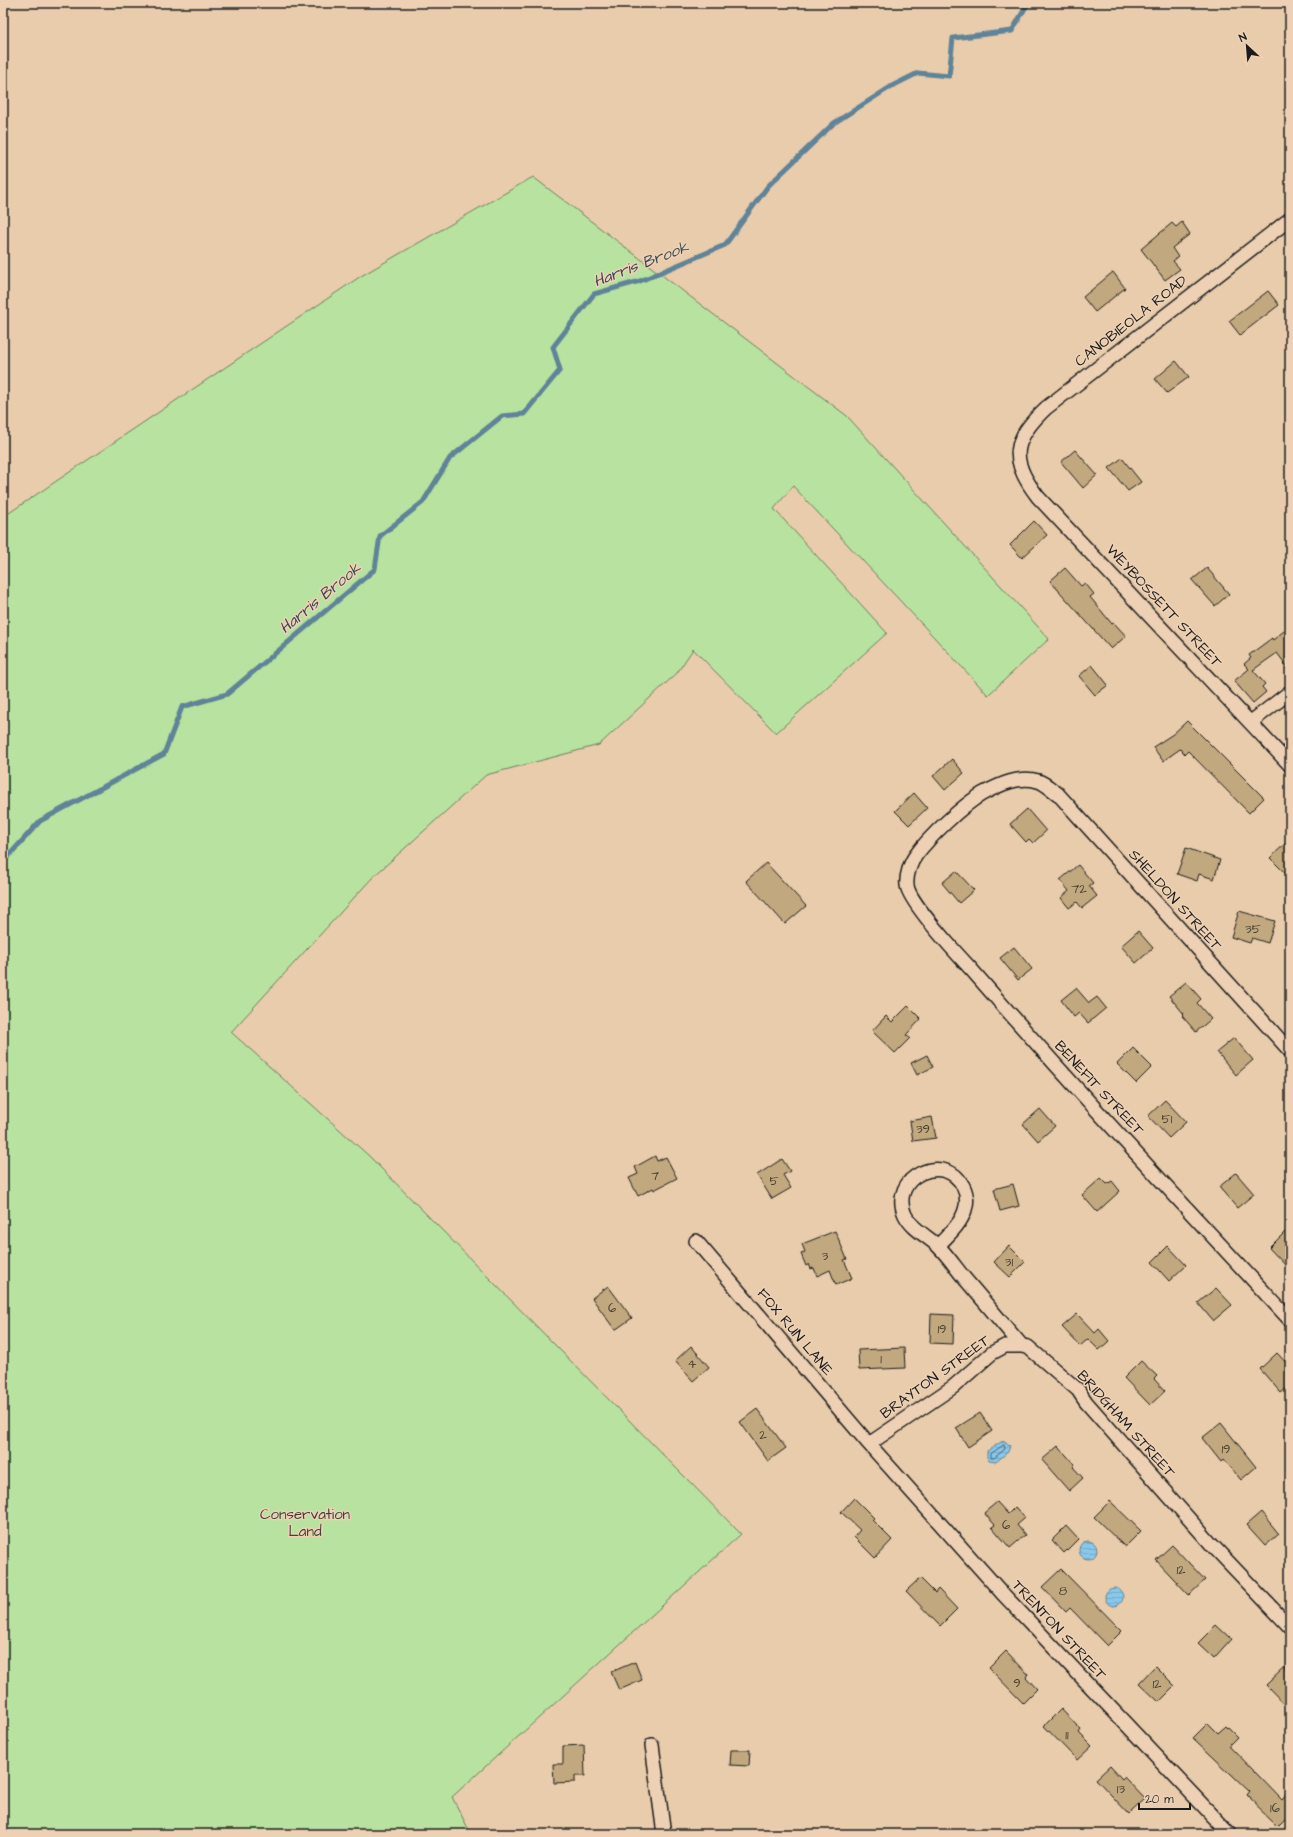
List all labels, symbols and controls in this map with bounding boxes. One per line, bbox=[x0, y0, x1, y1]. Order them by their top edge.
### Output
north arrow bbox=[1227, 26, 1267, 66]
text: N bbox=[1236, 29, 1249, 46]
water label: Harris Brook bbox=[590, 235, 693, 292]
street label: CANOBIEOLA ROAD bbox=[1070, 270, 1192, 372]
street label: WEYBOSSETT STREET bbox=[1101, 540, 1227, 673]
water label: Harris Brook bbox=[274, 557, 366, 639]
street label: SHELDON STREET bbox=[1124, 845, 1227, 956]
house number: 72 bbox=[1071, 880, 1087, 898]
house number: 35 bbox=[1245, 920, 1261, 938]
street label: BENEFIT STREET bbox=[1050, 1036, 1149, 1140]
house number: 51 bbox=[1162, 1110, 1173, 1128]
house number: 39 bbox=[916, 1120, 930, 1138]
house number: 7 bbox=[651, 1167, 659, 1185]
house number: 5 bbox=[769, 1172, 779, 1190]
house number: 3 bbox=[822, 1247, 829, 1265]
house number: 31 bbox=[1005, 1253, 1013, 1271]
street label: FOX RUN LANE bbox=[752, 1284, 838, 1380]
house number: 6 bbox=[608, 1299, 616, 1317]
house number: 19 bbox=[937, 1320, 947, 1338]
street label: BRAYTON STREET bbox=[876, 1330, 995, 1424]
house number: 1 bbox=[880, 1350, 882, 1368]
house number: 4 bbox=[688, 1355, 697, 1373]
street label: BRIDGHAM STREET bbox=[1072, 1366, 1180, 1483]
house number: 2 bbox=[759, 1426, 767, 1444]
house number: 19 bbox=[1221, 1440, 1231, 1458]
park label: Conservation Land bbox=[260, 1504, 351, 1542]
house number: 6 bbox=[1002, 1516, 1010, 1534]
house number: 12 bbox=[1176, 1561, 1186, 1579]
street label: TRENTON STREET bbox=[1007, 1575, 1111, 1685]
house number: 8 bbox=[1059, 1582, 1068, 1600]
house number: 9 bbox=[1013, 1674, 1021, 1692]
house number: 12 bbox=[1152, 1675, 1162, 1693]
house number: 11 bbox=[1065, 1726, 1069, 1744]
house number: 13 bbox=[1117, 1780, 1126, 1798]
scale bar bbox=[1139, 1785, 1190, 1811]
text: 20 m bbox=[1145, 1791, 1174, 1808]
house number: 16 bbox=[1270, 1799, 1280, 1817]

